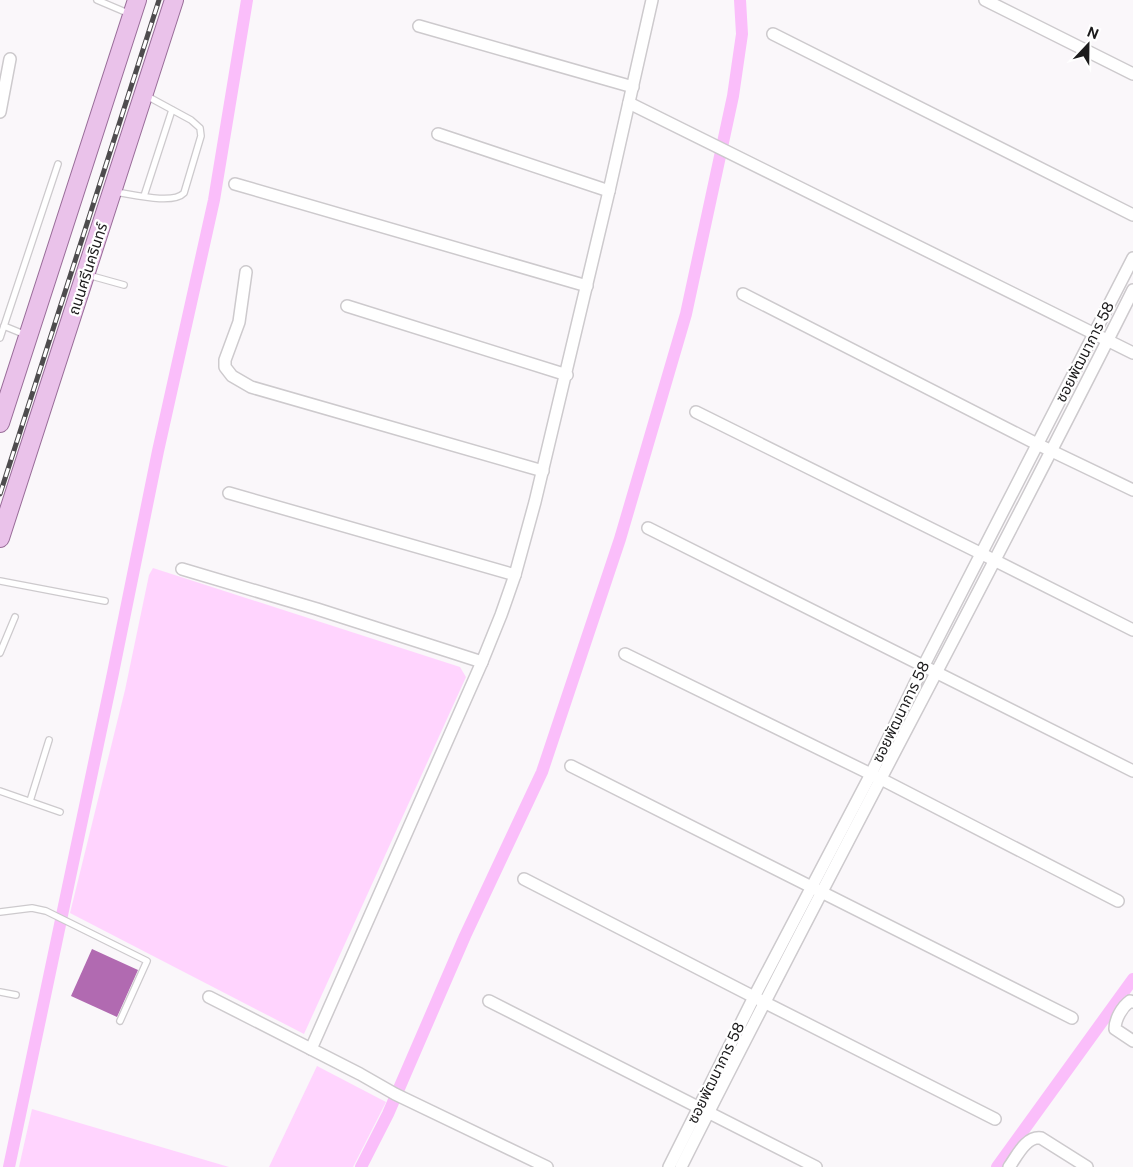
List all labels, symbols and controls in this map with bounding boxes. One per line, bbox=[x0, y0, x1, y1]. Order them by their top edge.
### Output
north arrow bbox=[1063, 20, 1113, 70]
text: N bbox=[1085, 23, 1101, 42]
street label: ถนนศรีนครินทร์ bbox=[65, 220, 111, 317]
street label: ซอยพัฒนาการ 58 bbox=[1052, 299, 1117, 405]
street label: ซอยพัฒนาการ 58 bbox=[869, 658, 932, 765]
street label: ซอยพัฒนาการ 58 bbox=[684, 1019, 747, 1126]

